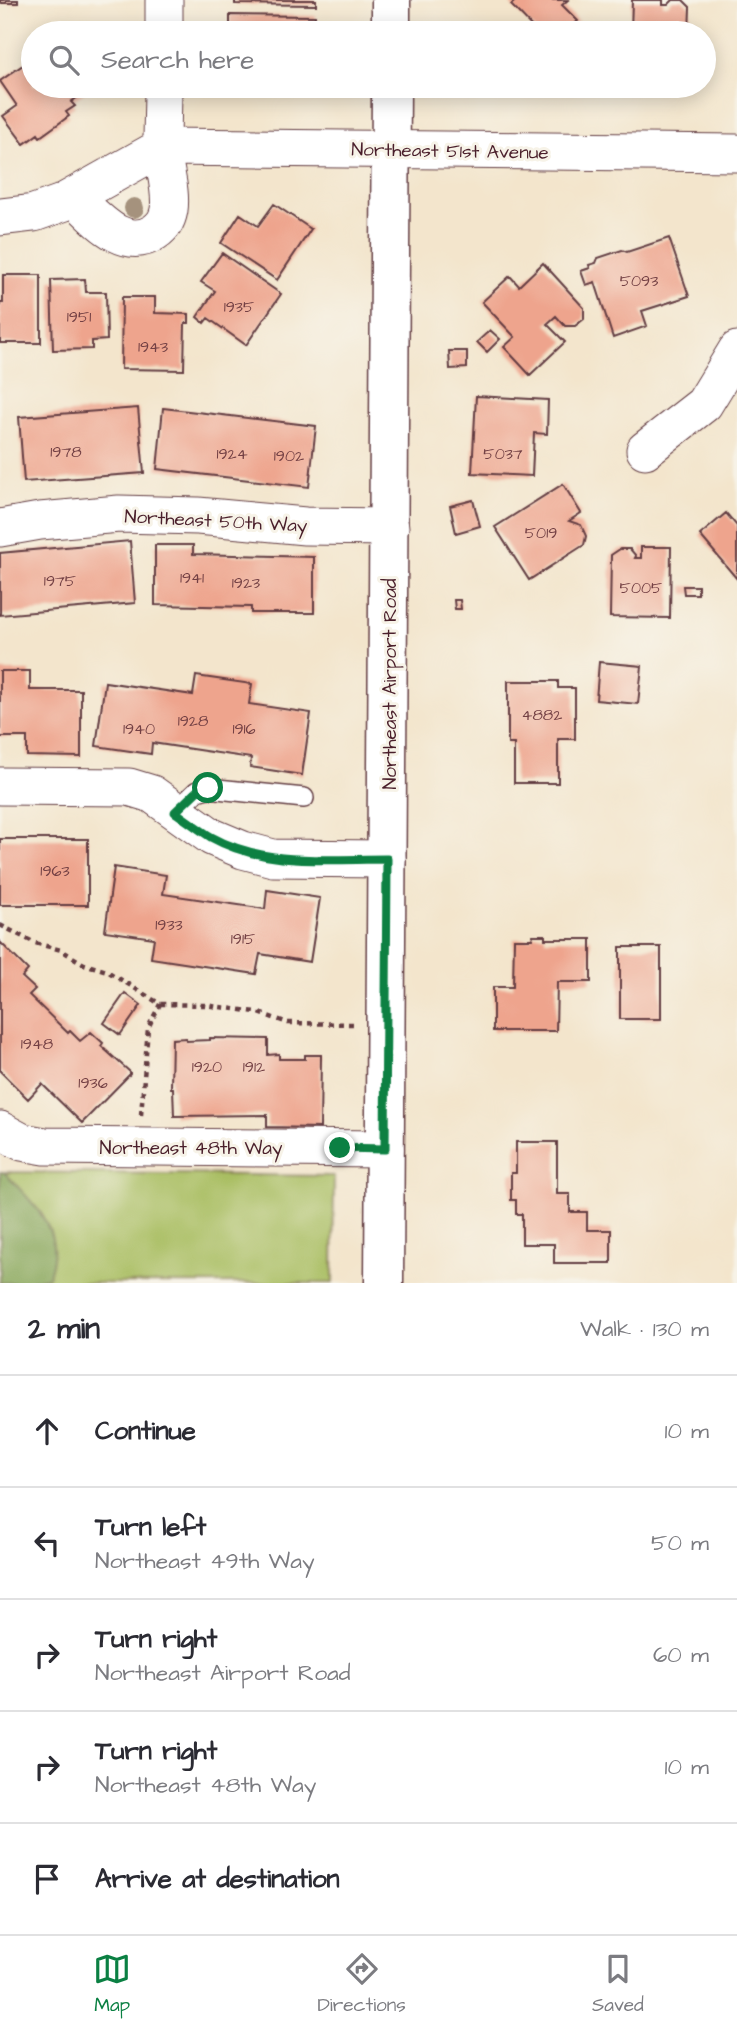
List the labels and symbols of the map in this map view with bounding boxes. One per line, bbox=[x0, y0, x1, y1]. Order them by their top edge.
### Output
street label: Northeast 51st Avenue bbox=[351, 136, 549, 167]
house number: 5093 bbox=[620, 270, 658, 292]
house number: 1935 bbox=[224, 296, 255, 318]
house number: 1951 bbox=[67, 306, 91, 328]
house number: 1943 bbox=[138, 336, 168, 358]
house number: 1978 bbox=[50, 441, 82, 463]
house number: 1924 bbox=[216, 443, 248, 465]
house number: 5037 bbox=[483, 443, 523, 465]
house number: 1902 bbox=[274, 445, 304, 467]
street label: Northeast 50th Way bbox=[124, 503, 309, 541]
house number: 5019 bbox=[525, 522, 557, 544]
house number: 1941 bbox=[180, 567, 204, 589]
house number: 1975 bbox=[44, 570, 77, 592]
house number: 1923 bbox=[232, 572, 260, 594]
house number: 5005 bbox=[620, 577, 663, 599]
street label: Northeast Airport Road bbox=[377, 578, 404, 790]
house number: 4882 bbox=[522, 704, 562, 726]
house number: 1928 bbox=[178, 710, 208, 732]
house number: 1940 bbox=[123, 718, 155, 740]
house number: 1916 bbox=[232, 718, 256, 740]
route start bbox=[192, 772, 223, 803]
house number: 1963 bbox=[40, 860, 70, 882]
house number: 1933 bbox=[155, 914, 183, 936]
house number: 1915 bbox=[231, 928, 256, 950]
house number: 1948 bbox=[21, 1033, 53, 1055]
house number: 1920 bbox=[192, 1056, 222, 1078]
house number: 1912 bbox=[243, 1056, 265, 1078]
house number: 1936 bbox=[78, 1072, 108, 1094]
route end bbox=[324, 1132, 355, 1163]
street label: Northeast 48th Way bbox=[100, 1135, 283, 1163]

